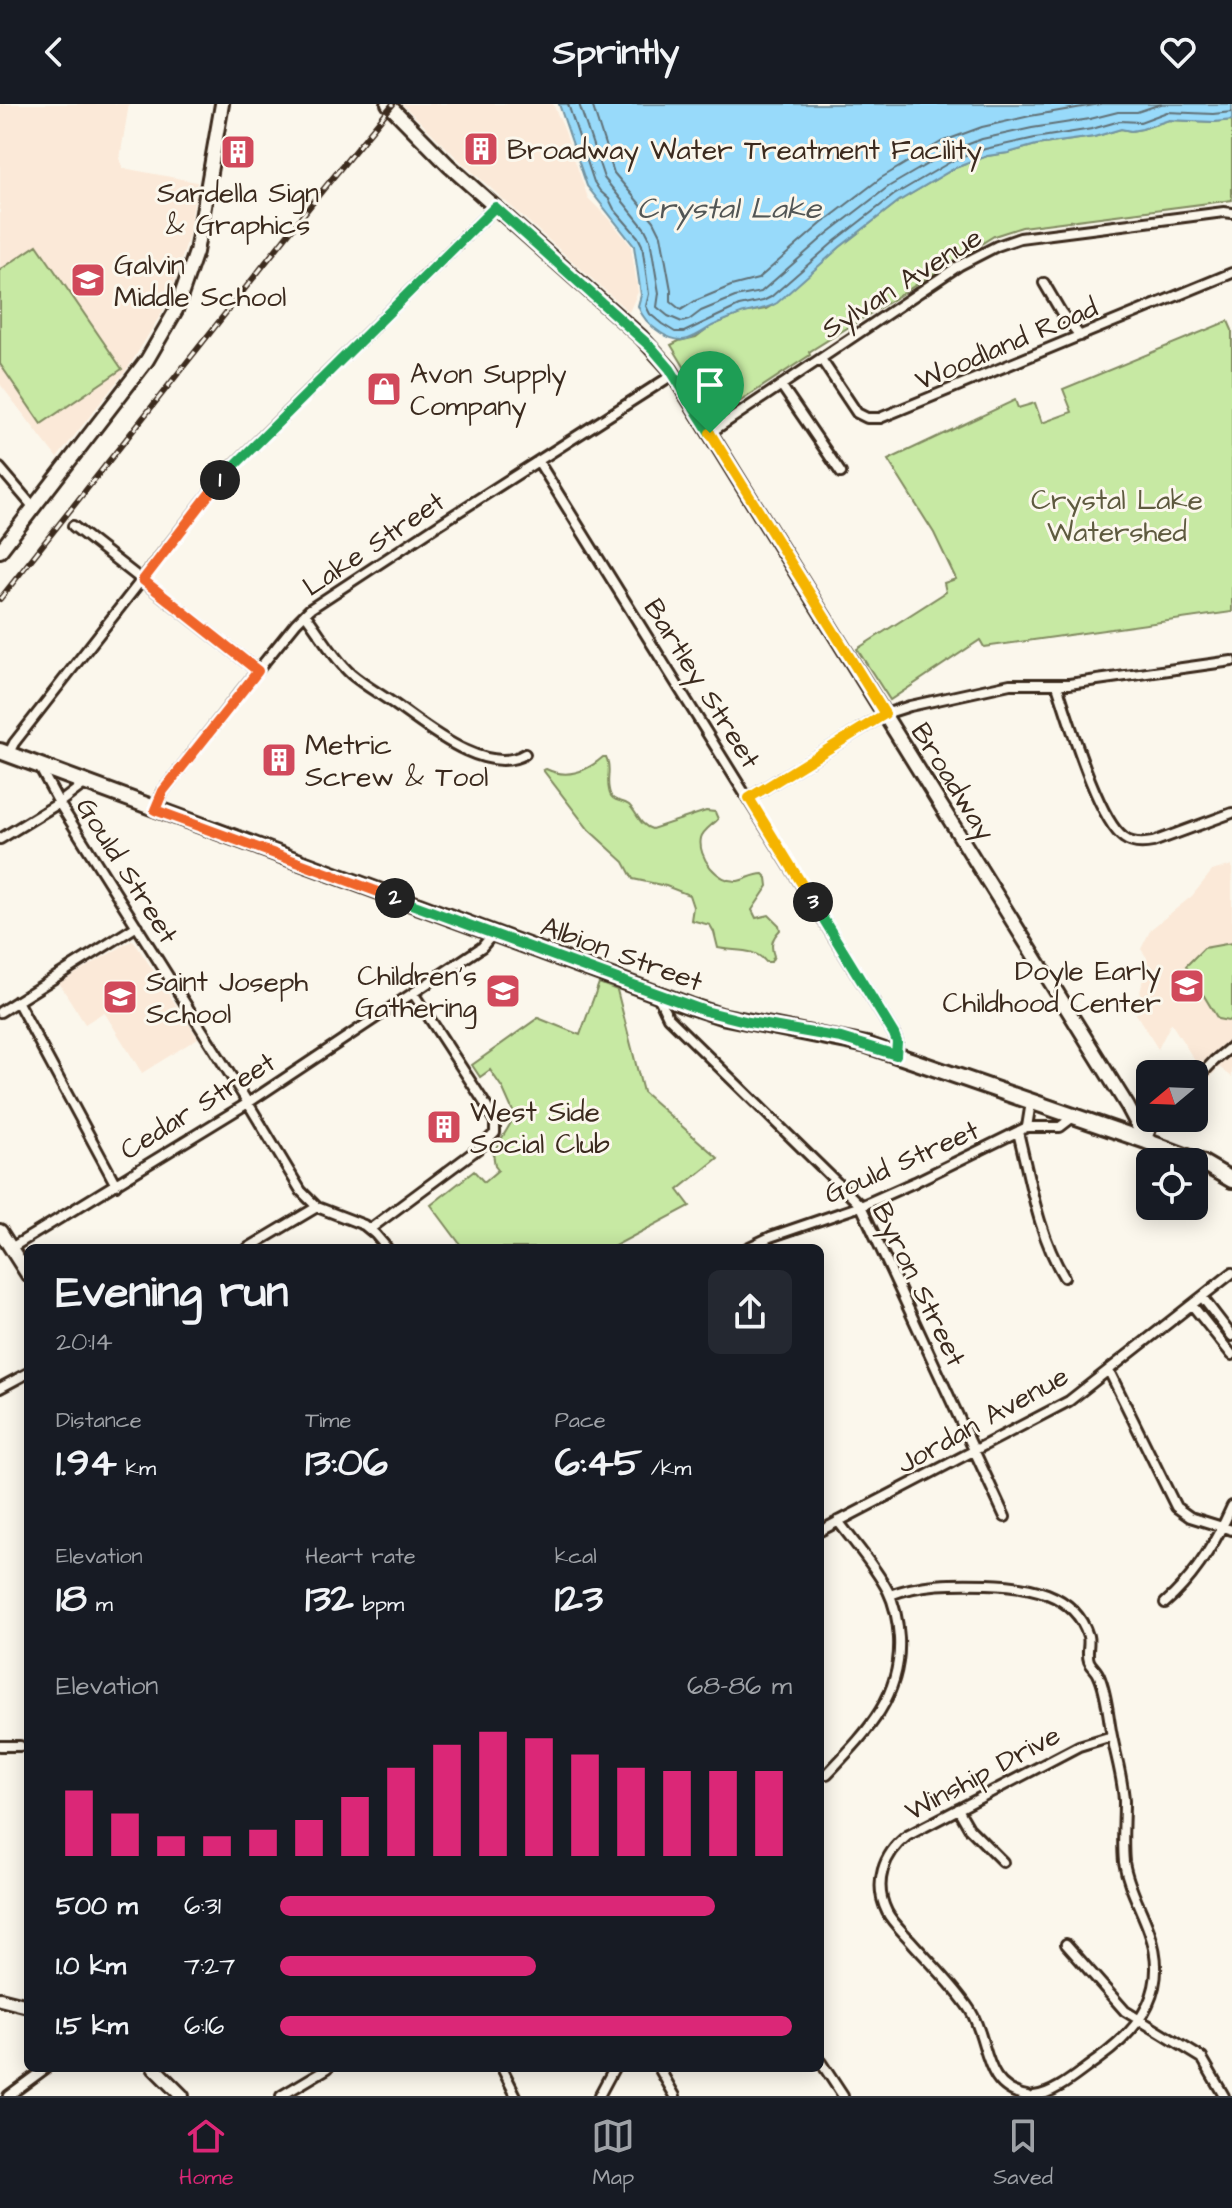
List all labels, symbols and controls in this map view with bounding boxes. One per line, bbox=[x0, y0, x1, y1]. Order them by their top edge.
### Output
text: Sprintly bbox=[553, 27, 679, 78]
icon: back bbox=[32, 30, 76, 74]
icon: heart bbox=[1156, 30, 1200, 74]
building icon: Broadway Water Treatment Facility bbox=[462, 130, 500, 168]
place label: Broadway Water Treatment Facility bbox=[507, 131, 982, 172]
building icon: Sardella Sign & Graphics bbox=[219, 133, 257, 171]
place label: Sardella Sign & Graphics bbox=[157, 174, 319, 245]
water label: Crystal Lake bbox=[637, 188, 823, 231]
street label: Sylvan Avenue bbox=[814, 218, 991, 350]
place label: Galvin Middle School bbox=[114, 246, 286, 317]
school or university icon: Galvin Middle School bbox=[69, 261, 107, 299]
street label: Woodland Road bbox=[909, 288, 1104, 400]
pin bbox=[676, 351, 744, 433]
place label: Avon Supply Company bbox=[410, 355, 567, 428]
icon: arrive bbox=[688, 363, 732, 407]
shop icon: Avon Supply Company bbox=[365, 370, 403, 408]
pin: 1 bbox=[200, 460, 240, 500]
text: 1 bbox=[219, 464, 221, 495]
park label: Crystal Lake Watershed bbox=[1031, 481, 1203, 552]
street label: Lake Street bbox=[295, 482, 453, 606]
street label: Bartley Street bbox=[632, 591, 770, 778]
street label: Broadway bbox=[900, 716, 1004, 849]
place label: Metric Screw & Tool bbox=[305, 726, 488, 797]
building icon: Metric Screw & Tool bbox=[260, 741, 298, 779]
street label: Gould Street bbox=[66, 790, 188, 952]
pin: 2 bbox=[375, 878, 415, 918]
text: 2 bbox=[389, 882, 401, 913]
pin: 3 bbox=[793, 882, 833, 922]
text: 3 bbox=[807, 886, 819, 917]
street label: Albion Street bbox=[535, 907, 709, 1002]
place label: Doyle Early Childhood Center bbox=[942, 952, 1161, 1023]
place label: Children's Gathering bbox=[355, 957, 477, 1029]
place label: Saint Joseph School bbox=[146, 963, 308, 1034]
school or university icon: Doyle Early Childhood Center bbox=[1168, 967, 1206, 1005]
school or university icon: Children's Gathering bbox=[484, 972, 522, 1010]
school or university icon: Saint Joseph School bbox=[101, 978, 139, 1016]
street label: Cedar Street bbox=[113, 1043, 284, 1170]
north arrow bbox=[1136, 1060, 1208, 1132]
map controls bbox=[1136, 1060, 1208, 1220]
place label: West Side Social Club bbox=[470, 1093, 610, 1164]
building icon: West Side Social Club bbox=[425, 1108, 463, 1146]
street label: Gould Street bbox=[818, 1111, 986, 1214]
button: locate bbox=[1136, 1148, 1208, 1220]
street label: Byron Street bbox=[860, 1196, 976, 1375]
text: Evening run bbox=[56, 1263, 288, 1324]
button: share bbox=[708, 1270, 792, 1354]
text: 20:14 bbox=[56, 1324, 113, 1360]
street label: Jordan Avenue bbox=[890, 1357, 1076, 1484]
text: Distance bbox=[56, 1405, 142, 1436]
text: Time bbox=[305, 1405, 351, 1436]
text: Pace bbox=[555, 1405, 606, 1436]
text: 1.94 bbox=[56, 1436, 117, 1491]
text: 13:06 bbox=[305, 1436, 388, 1491]
text: 6:45 bbox=[555, 1436, 642, 1491]
text: km bbox=[117, 1453, 156, 1484]
text: /km bbox=[642, 1453, 691, 1484]
text: Elevation bbox=[56, 1541, 143, 1572]
text: Heart rate bbox=[305, 1541, 416, 1572]
text: kcal bbox=[555, 1541, 597, 1572]
text: 18 bbox=[56, 1572, 87, 1627]
text: 132 bbox=[305, 1572, 354, 1627]
text: 123 bbox=[555, 1572, 603, 1627]
text: m bbox=[87, 1589, 113, 1620]
text: bpm bbox=[354, 1589, 404, 1620]
text: Elevation bbox=[56, 1668, 158, 1704]
text: 68–86 m bbox=[687, 1668, 792, 1704]
street label: Winship Drive bbox=[898, 1716, 1067, 1831]
text: 500 m bbox=[56, 1888, 138, 1924]
text: 6:31 bbox=[184, 1888, 221, 1924]
text: 1.0 km bbox=[56, 1948, 126, 1984]
text: 7:27 bbox=[184, 1948, 235, 1984]
text: 1.5 km bbox=[56, 2008, 128, 2044]
text: 6:16 bbox=[184, 2008, 224, 2044]
tab: Home bbox=[179, 2114, 234, 2193]
tab: Map bbox=[591, 2114, 635, 2193]
tab: Saved bbox=[993, 2114, 1053, 2193]

